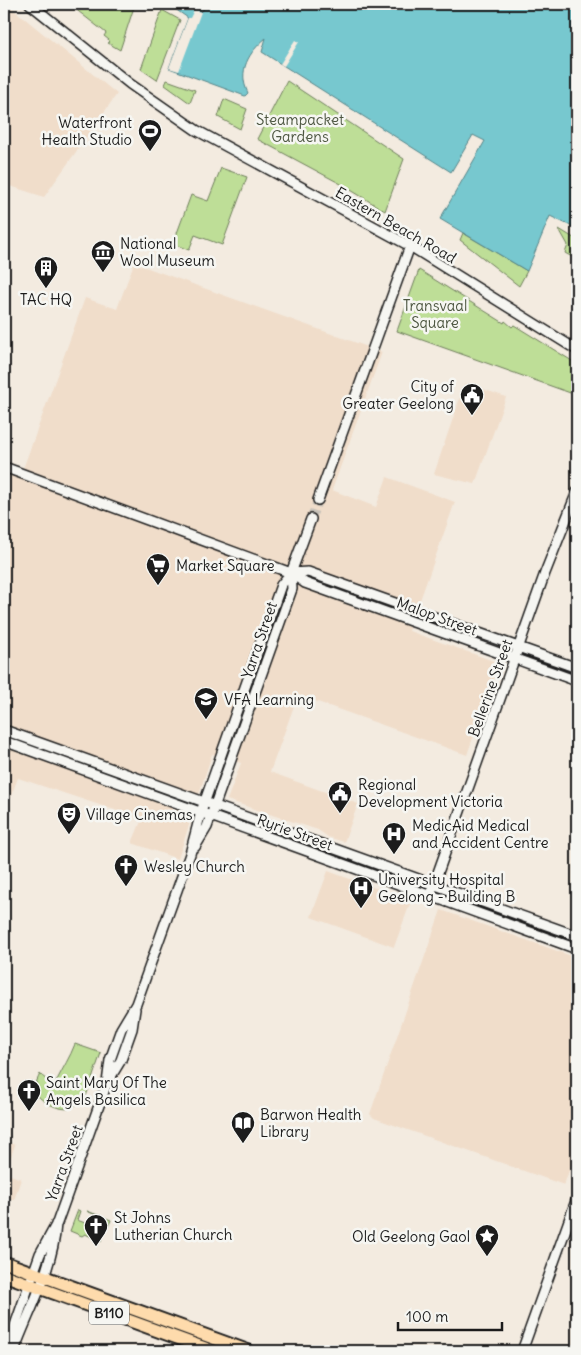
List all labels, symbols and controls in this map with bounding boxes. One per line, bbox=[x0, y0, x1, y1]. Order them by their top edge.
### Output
park label: Steampacket Gardens bbox=[256, 110, 344, 146]
place label: Waterfront Health Studio bbox=[42, 113, 132, 149]
sports icon: Waterfront Health Studio bbox=[137, 118, 163, 152]
street label: Eastern Beach Road bbox=[332, 183, 460, 268]
place label: National Wool Museum bbox=[120, 234, 215, 270]
museum icon: National Wool Museum bbox=[90, 239, 116, 273]
building icon: TAC HQ bbox=[33, 255, 59, 289]
place label: TAC HQ bbox=[20, 290, 72, 309]
park label: Transvaal Square bbox=[403, 296, 467, 332]
place label: City of Greater Geelong bbox=[342, 377, 455, 413]
public building icon: City of Greater Geelong bbox=[459, 382, 485, 416]
supermarket icon: Market Square bbox=[145, 552, 171, 586]
place label: Market Square bbox=[176, 556, 275, 575]
street label: Malop Street bbox=[394, 593, 480, 639]
street label: Yarra Street bbox=[237, 599, 281, 681]
street label: Bellerine Street bbox=[464, 637, 516, 739]
school or university icon: VFA Learning bbox=[193, 686, 219, 720]
place label: VFA Learning bbox=[224, 690, 314, 709]
place label: Regional Development Victoria bbox=[358, 775, 503, 811]
public building icon: Regional Development Victoria bbox=[327, 780, 353, 814]
theatre icon: Village Cinemas bbox=[56, 801, 82, 835]
place label: Village Cinemas bbox=[86, 805, 193, 824]
street label: Ryrie Street bbox=[255, 810, 335, 854]
place label: MedicAid Medical and Accident Centre bbox=[412, 816, 549, 852]
hospital icon: MedicAid Medical and Accident Centre bbox=[381, 821, 407, 855]
church icon: Wesley Church bbox=[113, 853, 139, 887]
place label: Wesley Church bbox=[144, 857, 245, 876]
place label: University Hospital Geelong - Building B bbox=[378, 870, 516, 906]
hospital icon: University Hospital Geelong - Building B bbox=[348, 875, 374, 909]
place label: Saint Mary Of The Angels Basilica bbox=[46, 1073, 167, 1109]
church icon: Saint Mary Of The Angels Basilica bbox=[16, 1078, 42, 1112]
place label: Barwon Health Library bbox=[260, 1105, 362, 1141]
library icon: Barwon Health Library bbox=[230, 1110, 256, 1144]
street label: Yarra Street bbox=[41, 1122, 87, 1204]
place label: St Johns Lutherian Church bbox=[114, 1208, 233, 1244]
church icon: St Johns Lutherian Church bbox=[83, 1213, 109, 1247]
place icon: Old Geelong Gaol bbox=[474, 1223, 500, 1257]
place label: Old Geelong Gaol bbox=[352, 1227, 470, 1246]
scale bar bbox=[398, 1300, 502, 1332]
road number: B110 bbox=[89, 1302, 129, 1325]
text: 100 m bbox=[406, 1307, 448, 1326]

